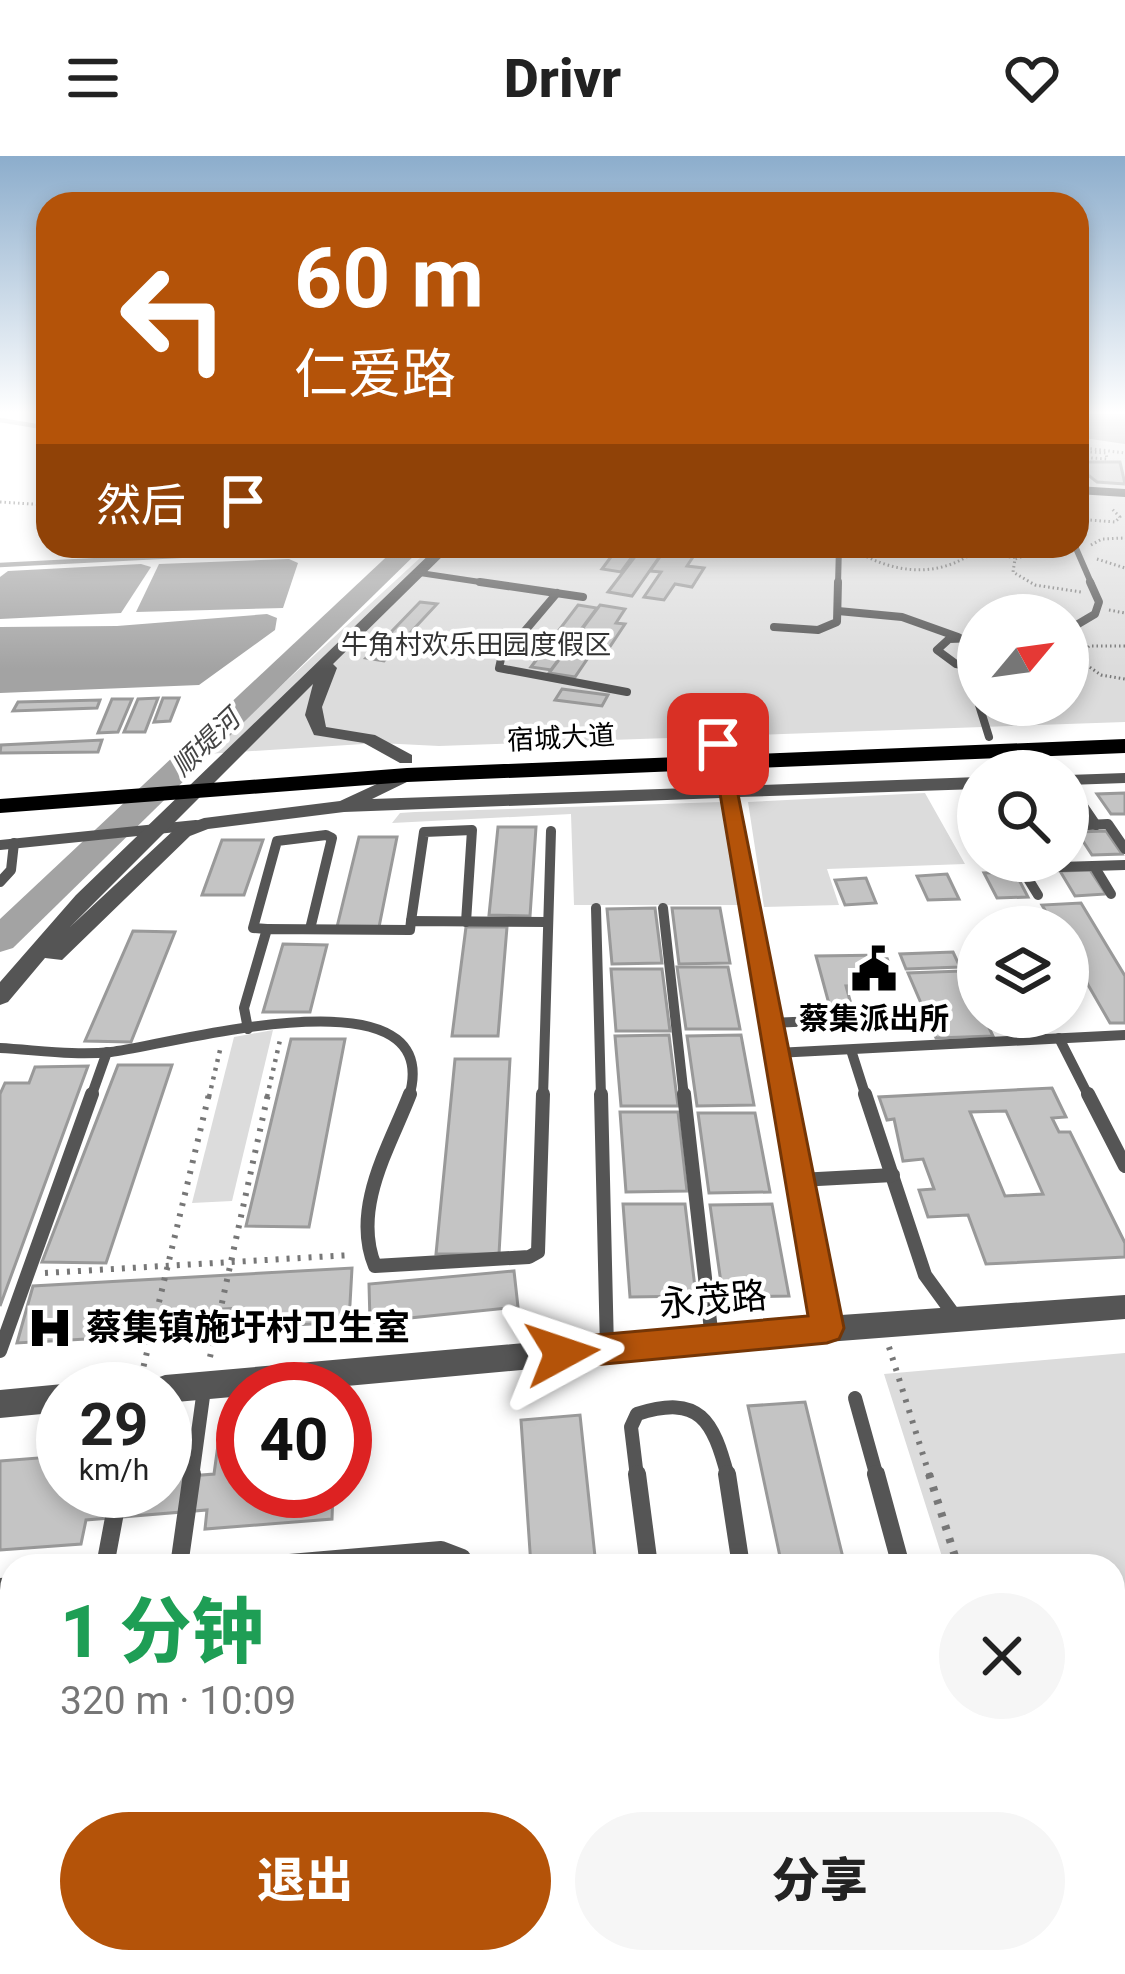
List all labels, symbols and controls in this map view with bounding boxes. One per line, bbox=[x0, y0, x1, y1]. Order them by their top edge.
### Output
icon: menu bbox=[60, 45, 126, 111]
icon: heart bbox=[999, 45, 1065, 111]
text: Drivr bbox=[504, 47, 621, 110]
text: 60 m bbox=[294, 229, 484, 328]
icon: left bbox=[96, 240, 252, 396]
text: 仁爱路 bbox=[294, 343, 456, 406]
icon: arrive bbox=[210, 468, 276, 534]
text: 然后 bbox=[96, 479, 186, 532]
north arrow bbox=[957, 594, 1089, 726]
map controls bbox=[957, 594, 1089, 1038]
park label: 牛角村欢乐田园度假区 bbox=[341, 629, 611, 661]
pin bbox=[667, 693, 769, 795]
water label: 顺堤河 bbox=[166, 700, 250, 783]
icon: arrive bbox=[685, 711, 751, 777]
street label: 宿城大道 bbox=[506, 719, 616, 757]
button: search bbox=[957, 750, 1089, 882]
button: layers bbox=[957, 906, 1089, 1038]
public building icon: 蔡集派出所 bbox=[849, 944, 899, 994]
place label: 蔡集派出所 bbox=[799, 1001, 949, 1036]
street label: 永茂路 bbox=[657, 1274, 769, 1326]
position arrow bbox=[499, 1290, 625, 1416]
hospital icon: 蔡集镇施圩村卫生室 bbox=[25, 1303, 75, 1353]
place label: 蔡集镇施圩村卫生室 bbox=[86, 1307, 410, 1349]
speed limit sign: 40 bbox=[216, 1362, 372, 1518]
text: 29 bbox=[80, 1389, 148, 1460]
text: km/h bbox=[79, 1452, 149, 1487]
text: 1 分钟 bbox=[60, 1590, 263, 1675]
button: close bbox=[939, 1593, 1065, 1719]
text: 320 m · 10:09 bbox=[60, 1678, 296, 1724]
button: 退出 bbox=[60, 1812, 551, 1950]
button: 分享 bbox=[575, 1812, 1065, 1950]

